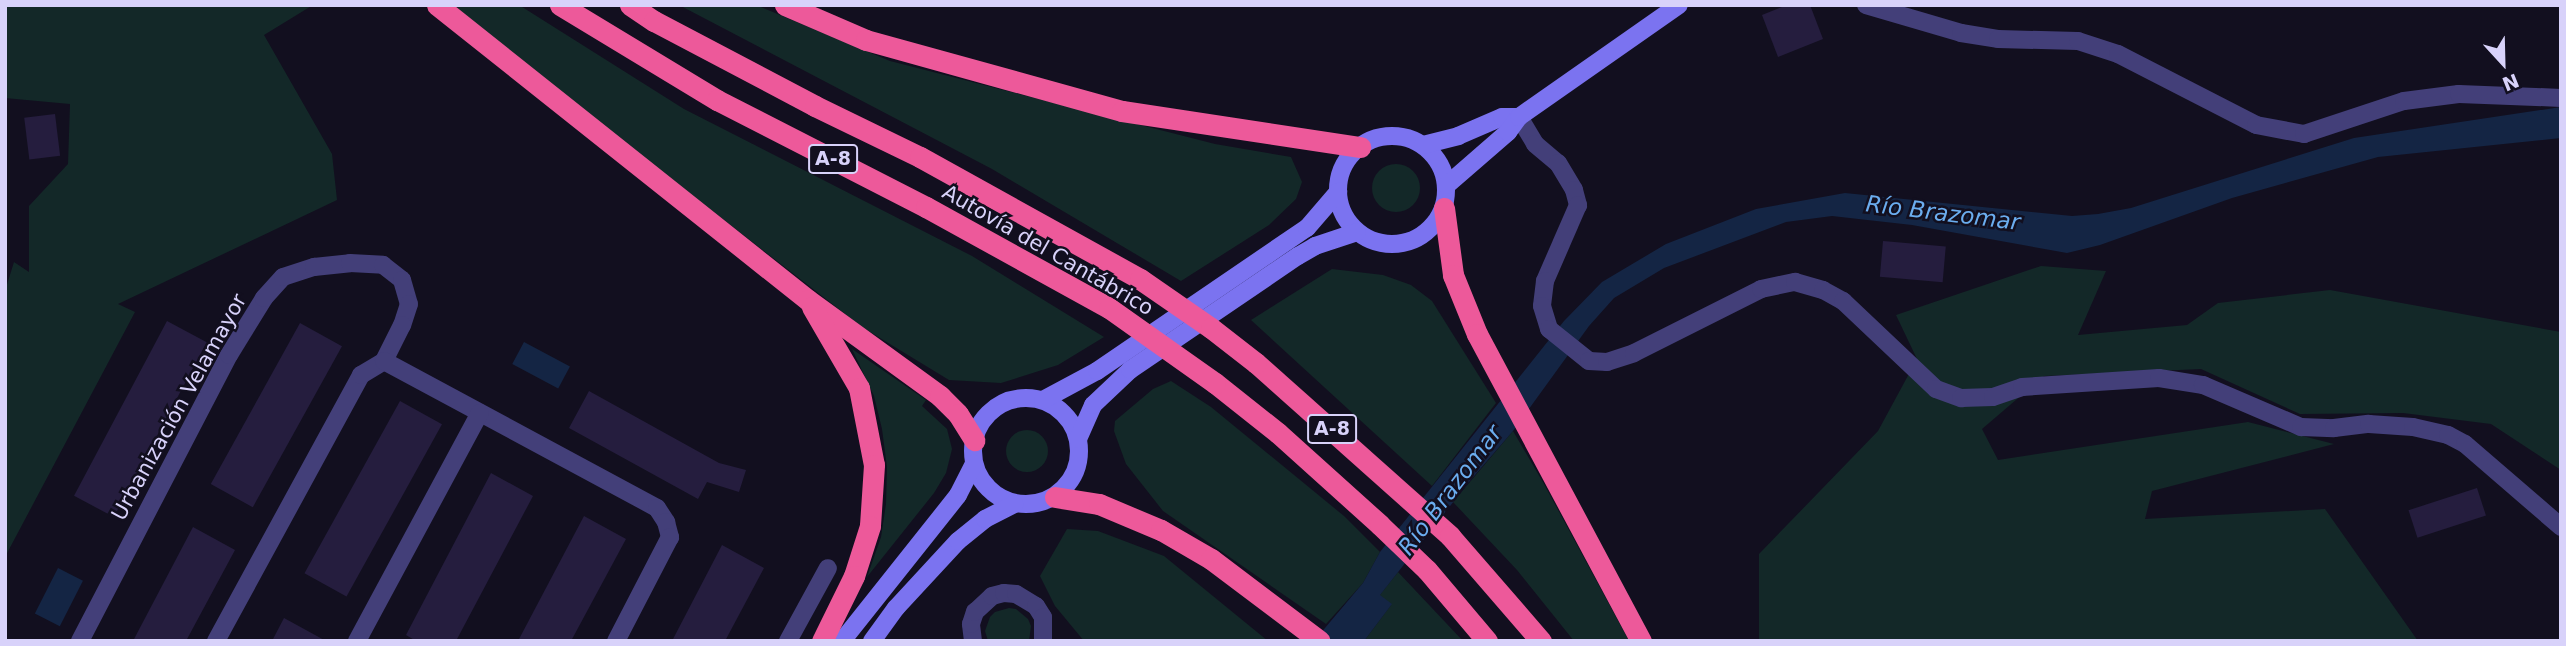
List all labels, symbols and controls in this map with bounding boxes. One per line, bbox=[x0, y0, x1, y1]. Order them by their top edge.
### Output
north arrow bbox=[2468, 28, 2538, 98]
text: N bbox=[2499, 69, 2522, 96]
road number: A-8 bbox=[807, 144, 859, 174]
street label: Autovía del Cantábrico bbox=[938, 179, 1158, 321]
water label: Río Brazomar bbox=[1864, 190, 2022, 236]
street label: Urbanización Velamayor bbox=[106, 289, 252, 525]
road number: A-8 bbox=[1306, 414, 1358, 444]
water label: Río Brazomar bbox=[1392, 420, 1508, 560]

